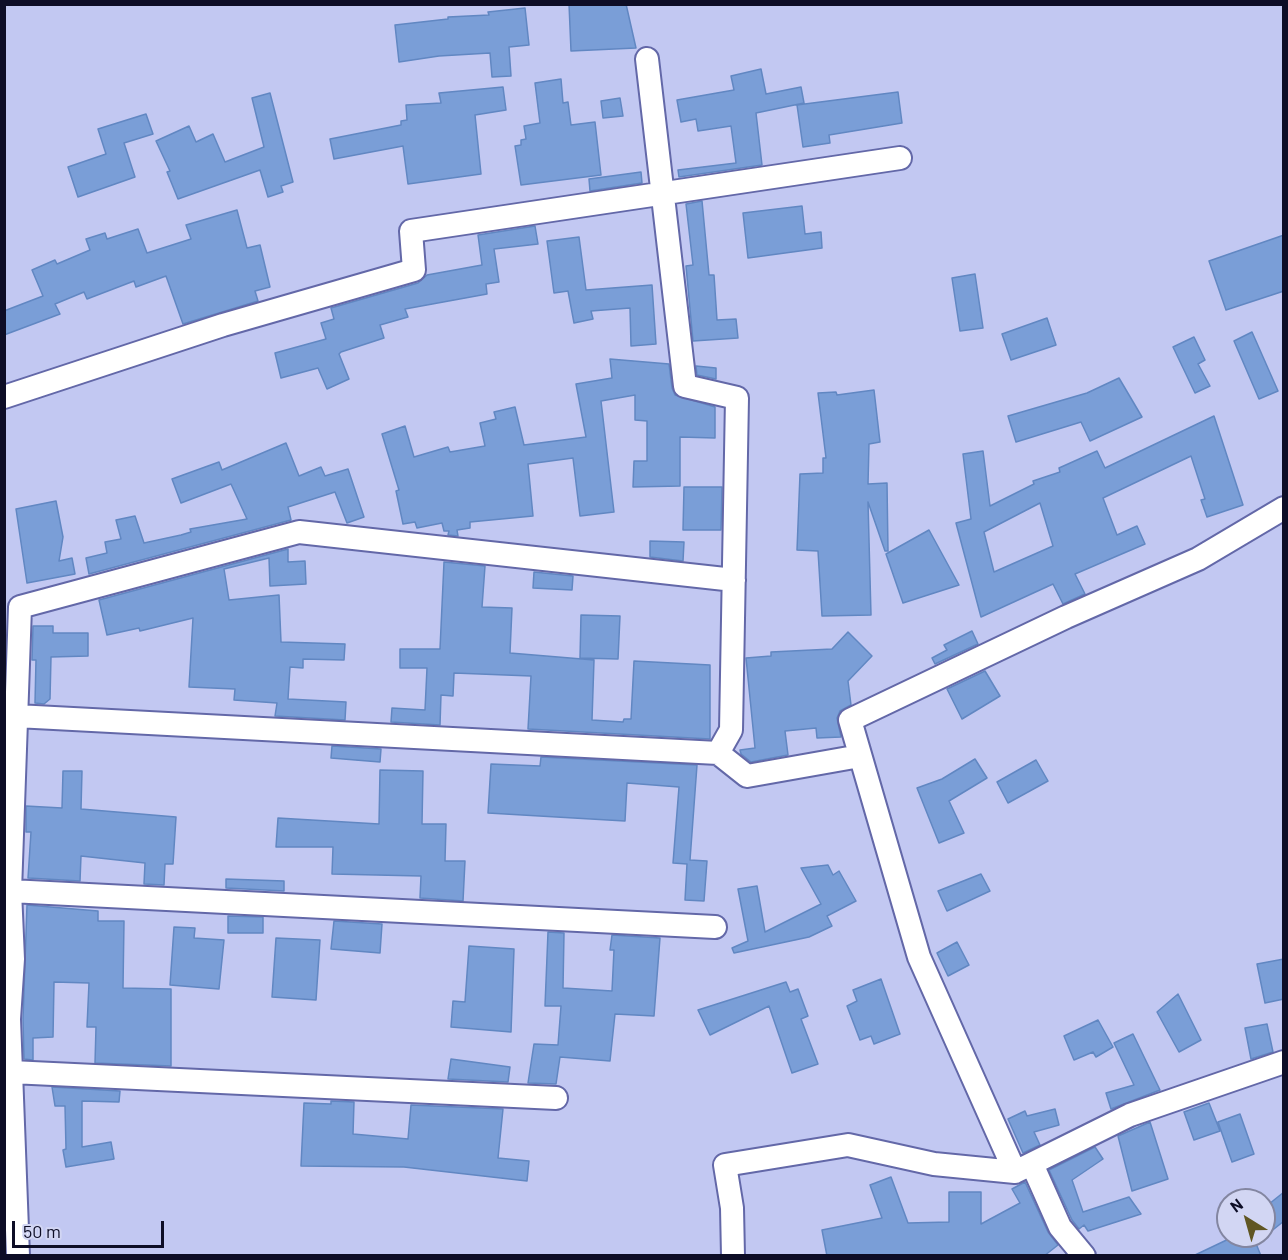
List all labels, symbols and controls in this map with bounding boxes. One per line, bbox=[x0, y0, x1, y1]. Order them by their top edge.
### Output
north arrow bbox=[1216, 1188, 1276, 1248]
text: N bbox=[1226, 1194, 1246, 1216]
scale bar bbox=[15, 1209, 166, 1247]
text: 50 m bbox=[23, 1220, 61, 1242]

